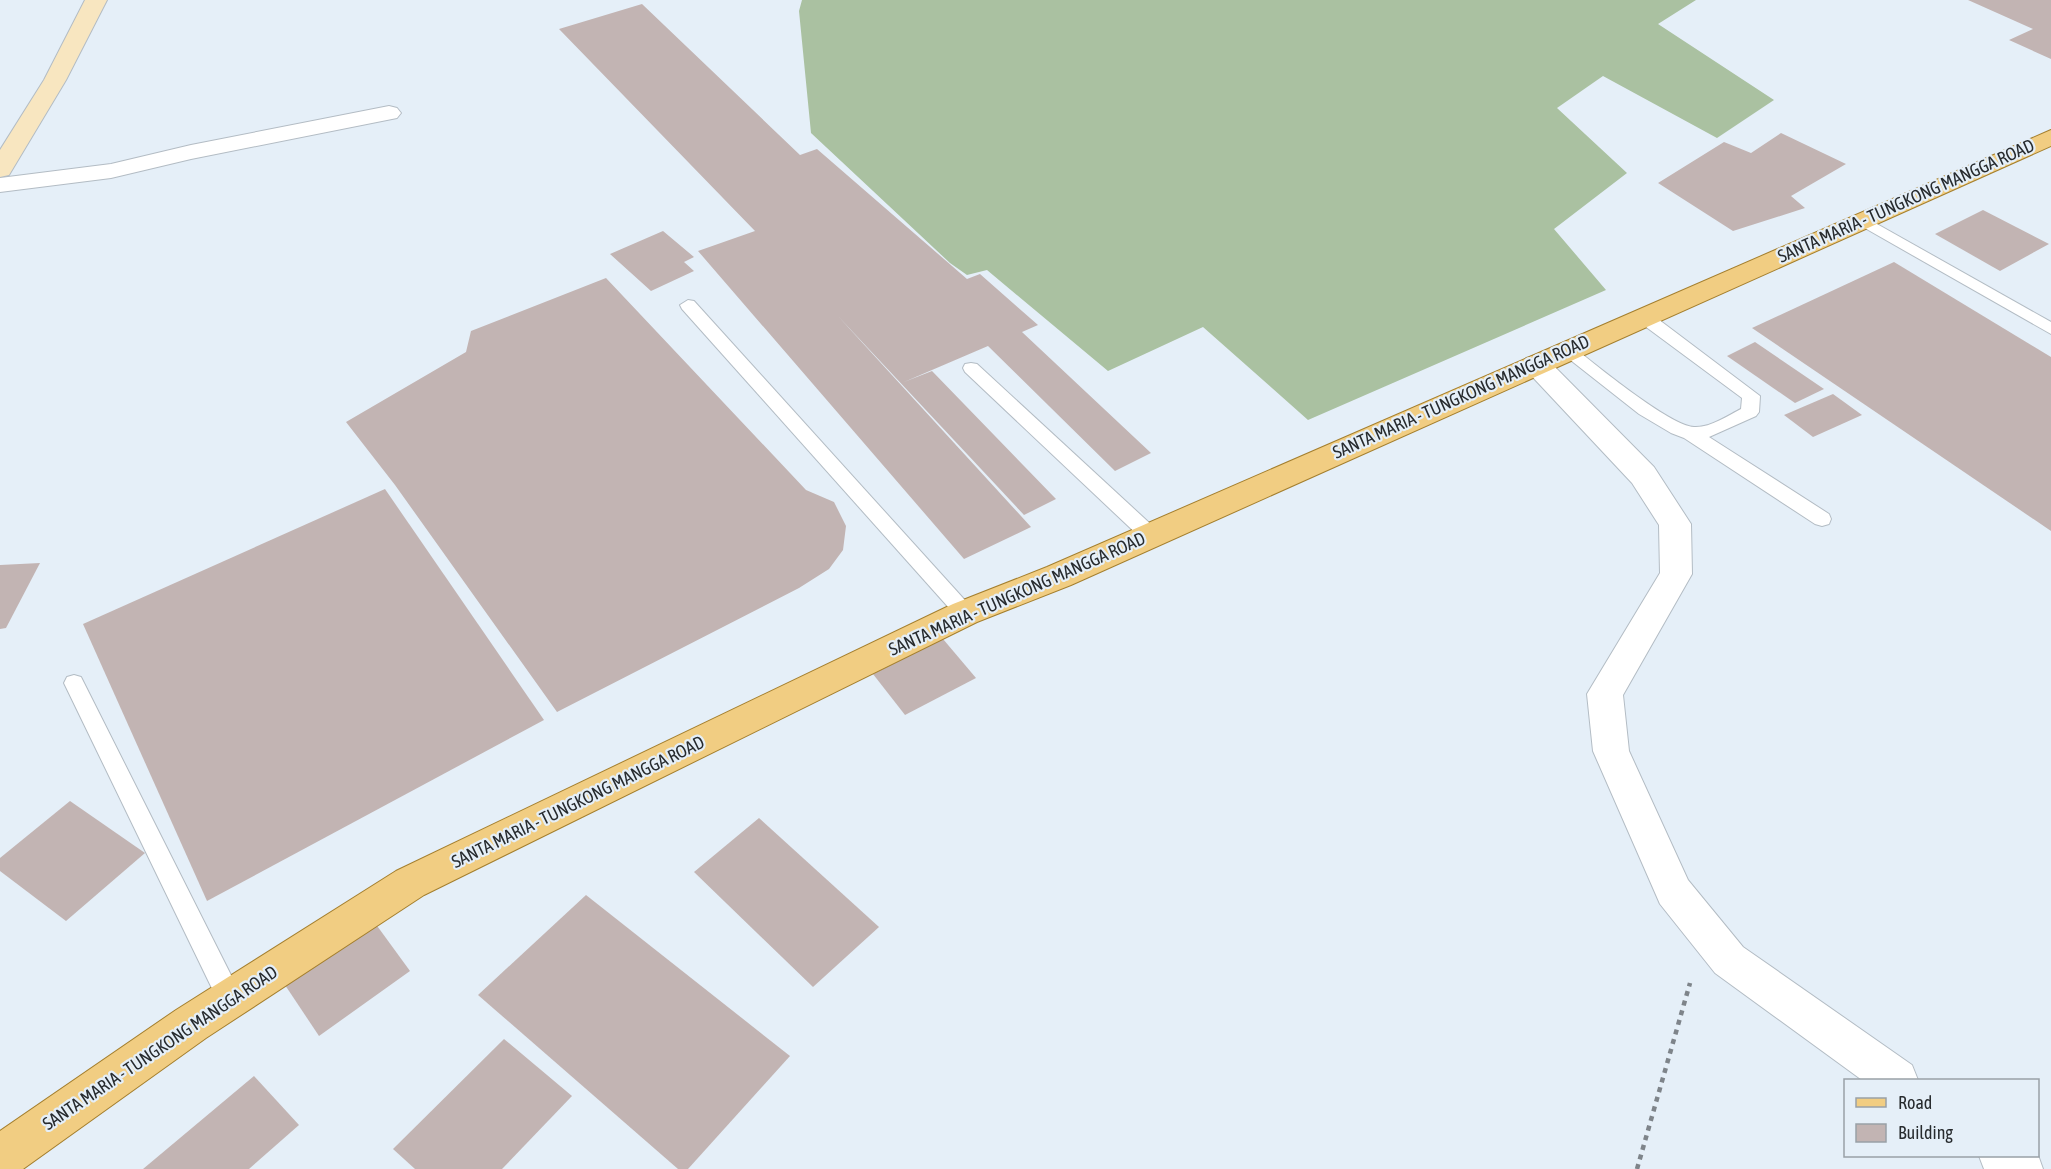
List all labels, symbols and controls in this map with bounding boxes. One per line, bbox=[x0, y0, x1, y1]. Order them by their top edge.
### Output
street label: SANTA MARIA - TUNGKONG MANGGA ROAD bbox=[1774, 134, 2037, 267]
street label: SANTA MARIA - TUNGKONG MANGGA ROAD bbox=[1329, 330, 1592, 463]
street label: SANTA MARIA - TUNGKONG MANGGA ROAD bbox=[885, 527, 1148, 660]
street label: SANTA MARIA - TUNGKONG MANGGA ROAD bbox=[448, 731, 707, 872]
street label: SANTA MARIA - TUNGKONG MANGGA ROAD bbox=[38, 961, 281, 1134]
legend bbox=[1844, 1079, 2039, 1157]
text: Road bbox=[1898, 1092, 1932, 1113]
text: Building bbox=[1898, 1122, 1953, 1143]

